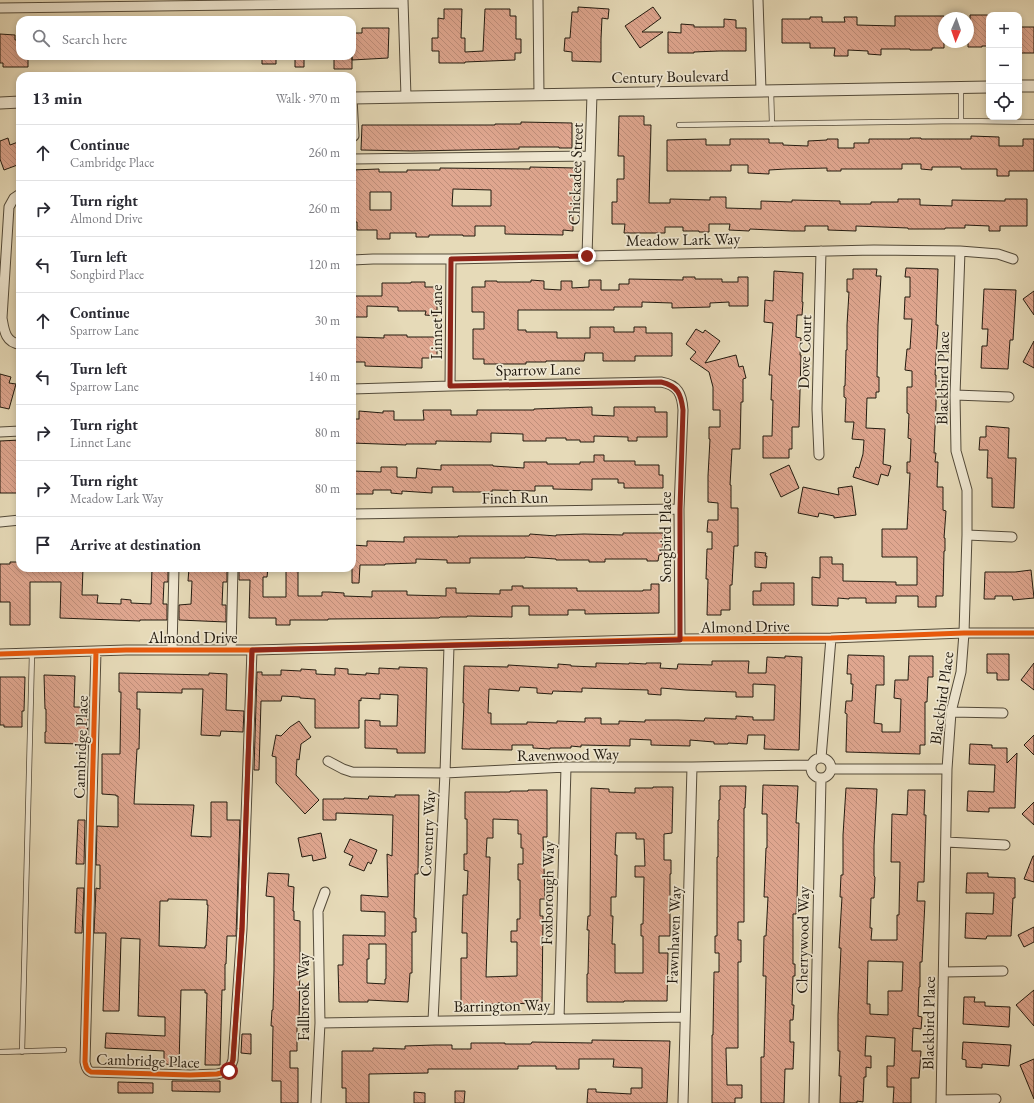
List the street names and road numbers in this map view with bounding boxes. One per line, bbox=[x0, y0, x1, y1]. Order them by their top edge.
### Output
street label: Century Boulevard bbox=[611, 65, 730, 88]
street label: Chickadee Street bbox=[563, 122, 588, 226]
street label: Meadow Lark Way bbox=[625, 228, 742, 251]
street label: Linnet Lane bbox=[426, 284, 447, 360]
street label: Dove Court bbox=[793, 315, 816, 389]
street label: Blackbird Place bbox=[931, 331, 954, 425]
street label: Sparrow Lane bbox=[495, 358, 581, 381]
street label: Finch Run bbox=[481, 486, 549, 509]
street label: Songbird Place bbox=[655, 491, 676, 583]
street label: Almond Drive bbox=[699, 615, 790, 638]
street label: Almond Drive bbox=[147, 627, 238, 648]
street label: Blackbird Place bbox=[925, 650, 958, 746]
street label: Cambridge Place bbox=[68, 695, 93, 799]
street label: Ravenwood Way bbox=[517, 743, 620, 766]
street label: Coventry Way bbox=[415, 788, 440, 877]
street label: Foxborough Way bbox=[536, 840, 559, 945]
street label: Fawnhaven Way bbox=[661, 885, 686, 984]
street label: Cherrywood Way bbox=[791, 885, 814, 994]
street label: Fallbrook Way bbox=[293, 952, 314, 1041]
street label: Blackbird Place bbox=[917, 976, 940, 1070]
street label: Barrington Way bbox=[453, 994, 552, 1017]
street label: Cambridge Place bbox=[96, 1048, 200, 1073]

